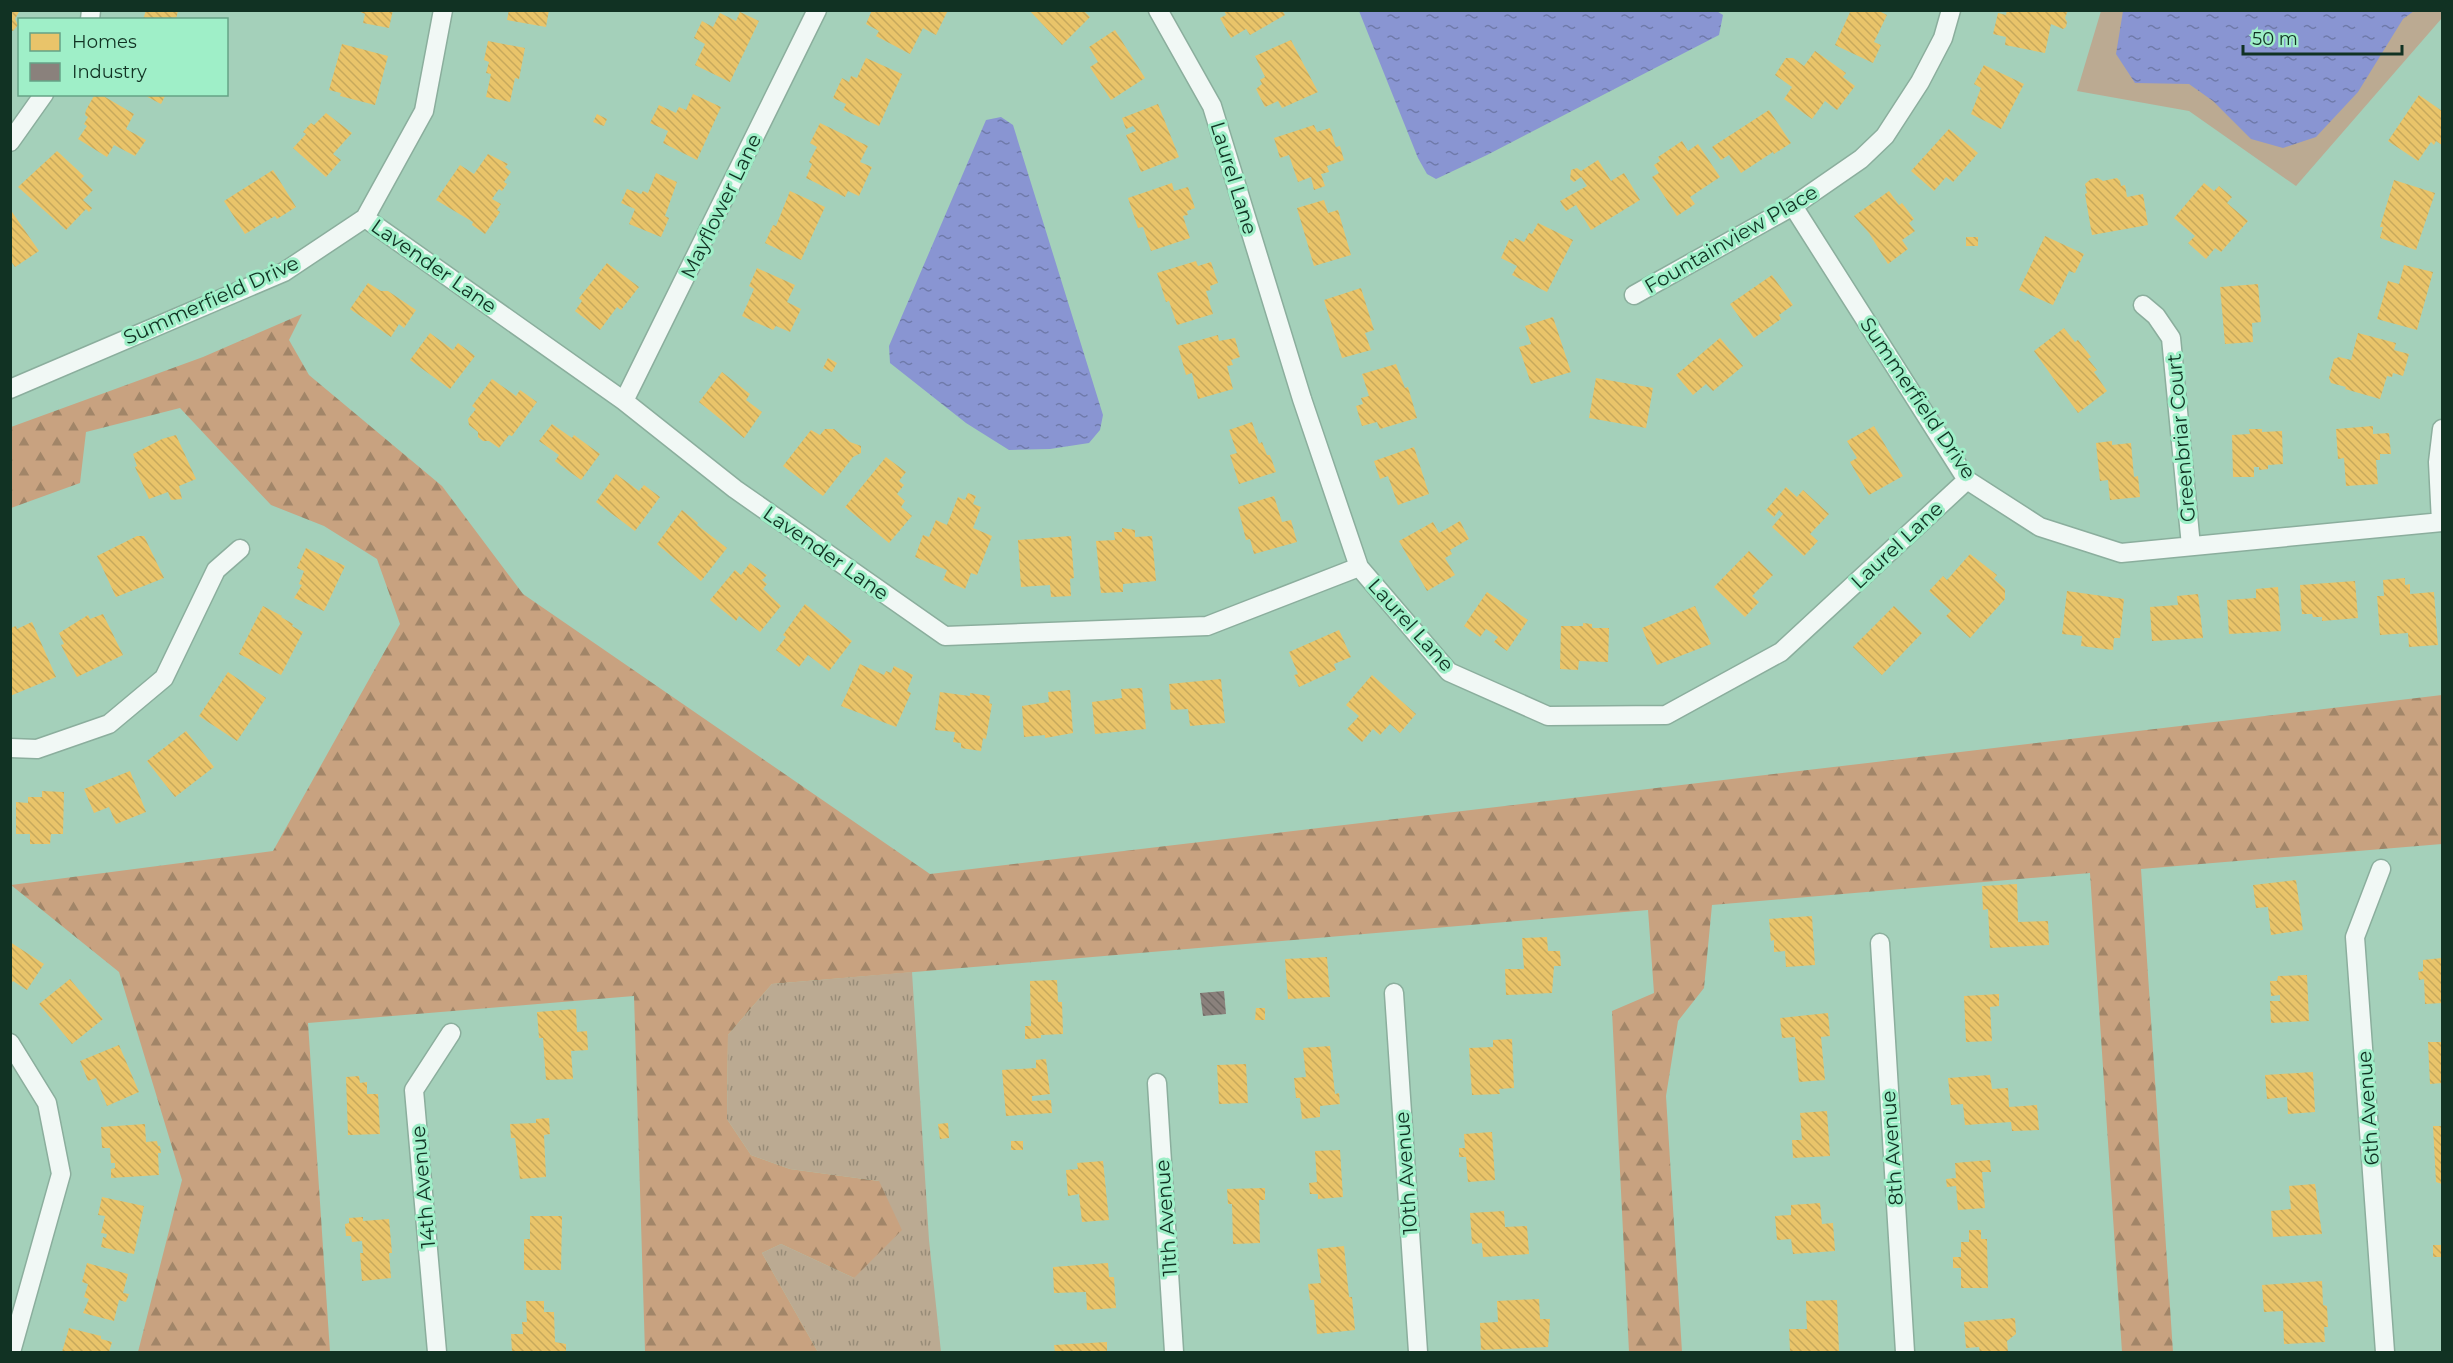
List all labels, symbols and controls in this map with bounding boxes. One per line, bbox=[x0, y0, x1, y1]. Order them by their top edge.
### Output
legend bbox=[18, 18, 228, 96]
scale bar bbox=[2243, 18, 2402, 56]
text: 50 m bbox=[2252, 28, 2298, 50]
text: Homes bbox=[72, 31, 137, 53]
text: Industry bbox=[72, 61, 147, 83]
street label: Laurel Lane bbox=[1205, 119, 1263, 237]
street label: Mayflower Lane bbox=[676, 130, 766, 282]
street label: Fountainview Place bbox=[1640, 180, 1822, 298]
street label: Lavender Lane bbox=[367, 214, 501, 318]
street label: Summerfield Drive bbox=[120, 251, 302, 349]
street label: Summerfield Drive bbox=[1855, 313, 1981, 483]
street label: Greenbriar Court bbox=[2162, 353, 2200, 523]
street label: Laurel Lane bbox=[1846, 496, 1948, 594]
street label: Lavender Lane bbox=[759, 501, 893, 605]
street label: Laurel Lane bbox=[1363, 574, 1459, 676]
street label: 6th Avenue bbox=[2352, 1050, 2384, 1166]
street label: 8th Avenue bbox=[1876, 1090, 1908, 1206]
street label: 10th Avenue bbox=[1390, 1111, 1422, 1235]
street label: 14th Avenue bbox=[406, 1125, 440, 1249]
street label: 11th Avenue bbox=[1150, 1159, 1182, 1277]

